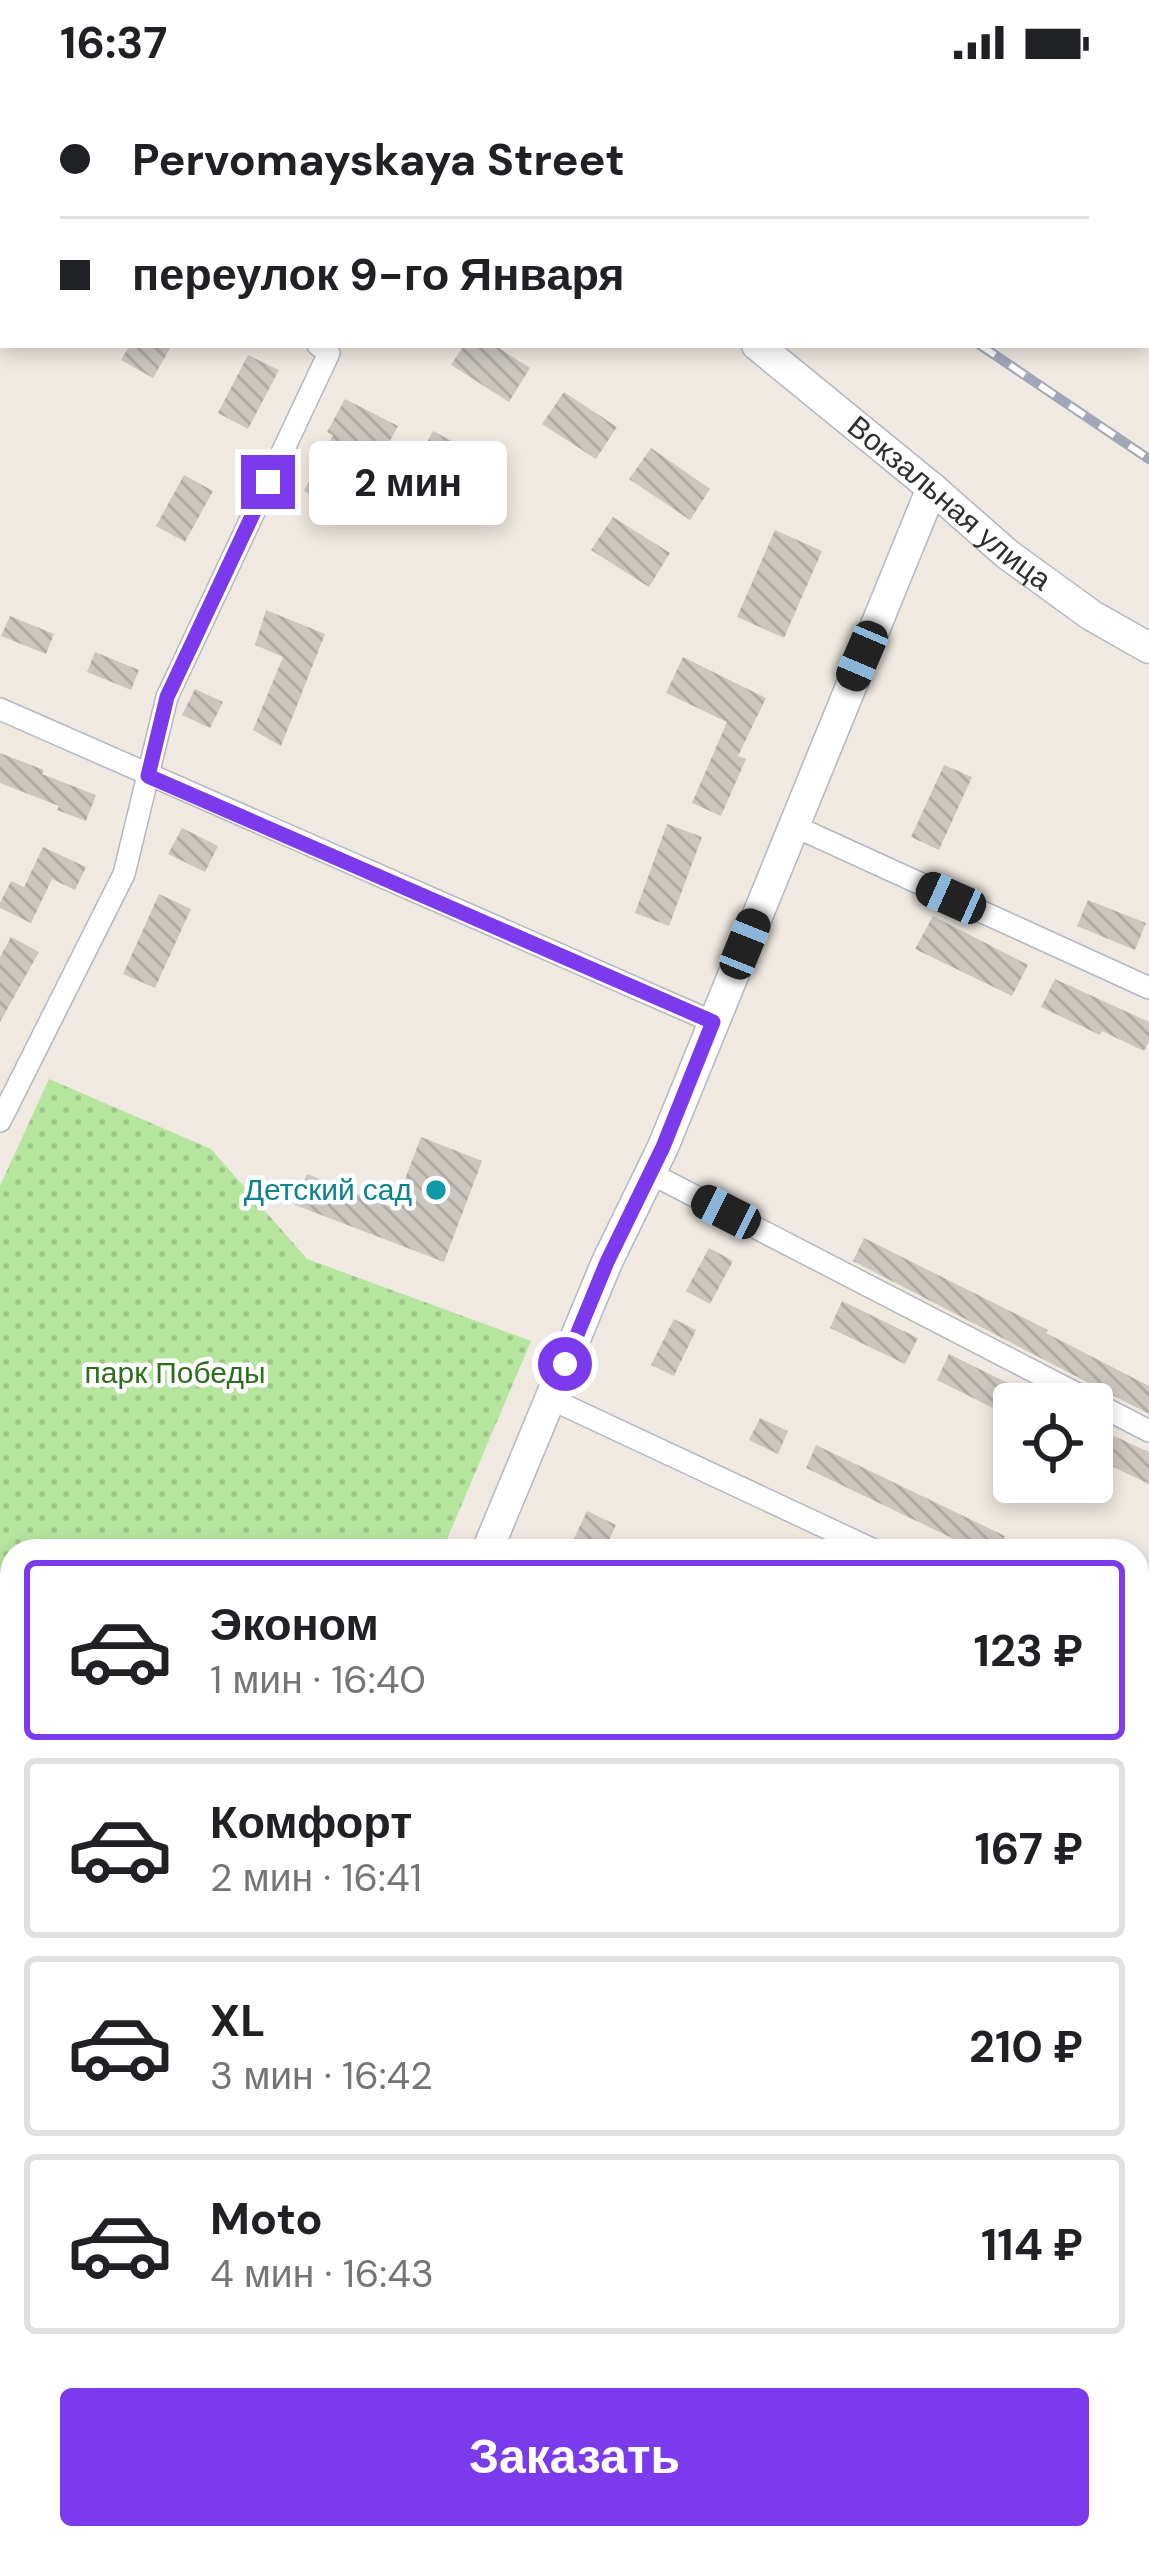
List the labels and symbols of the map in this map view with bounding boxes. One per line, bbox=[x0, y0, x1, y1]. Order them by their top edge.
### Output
street label: Вокзальная улица bbox=[840, 407, 1059, 599]
callout: 2 мин bbox=[310, 440, 508, 524]
route end bbox=[241, 455, 295, 509]
car bbox=[831, 616, 893, 696]
car bbox=[911, 867, 991, 929]
car bbox=[715, 904, 775, 984]
place label: Детский сад bbox=[244, 1170, 412, 1209]
marker: Детский сад bbox=[423, 1177, 449, 1203]
car bbox=[686, 1180, 766, 1244]
route start bbox=[538, 1337, 592, 1391]
park label: парк Победы bbox=[85, 1353, 265, 1392]

